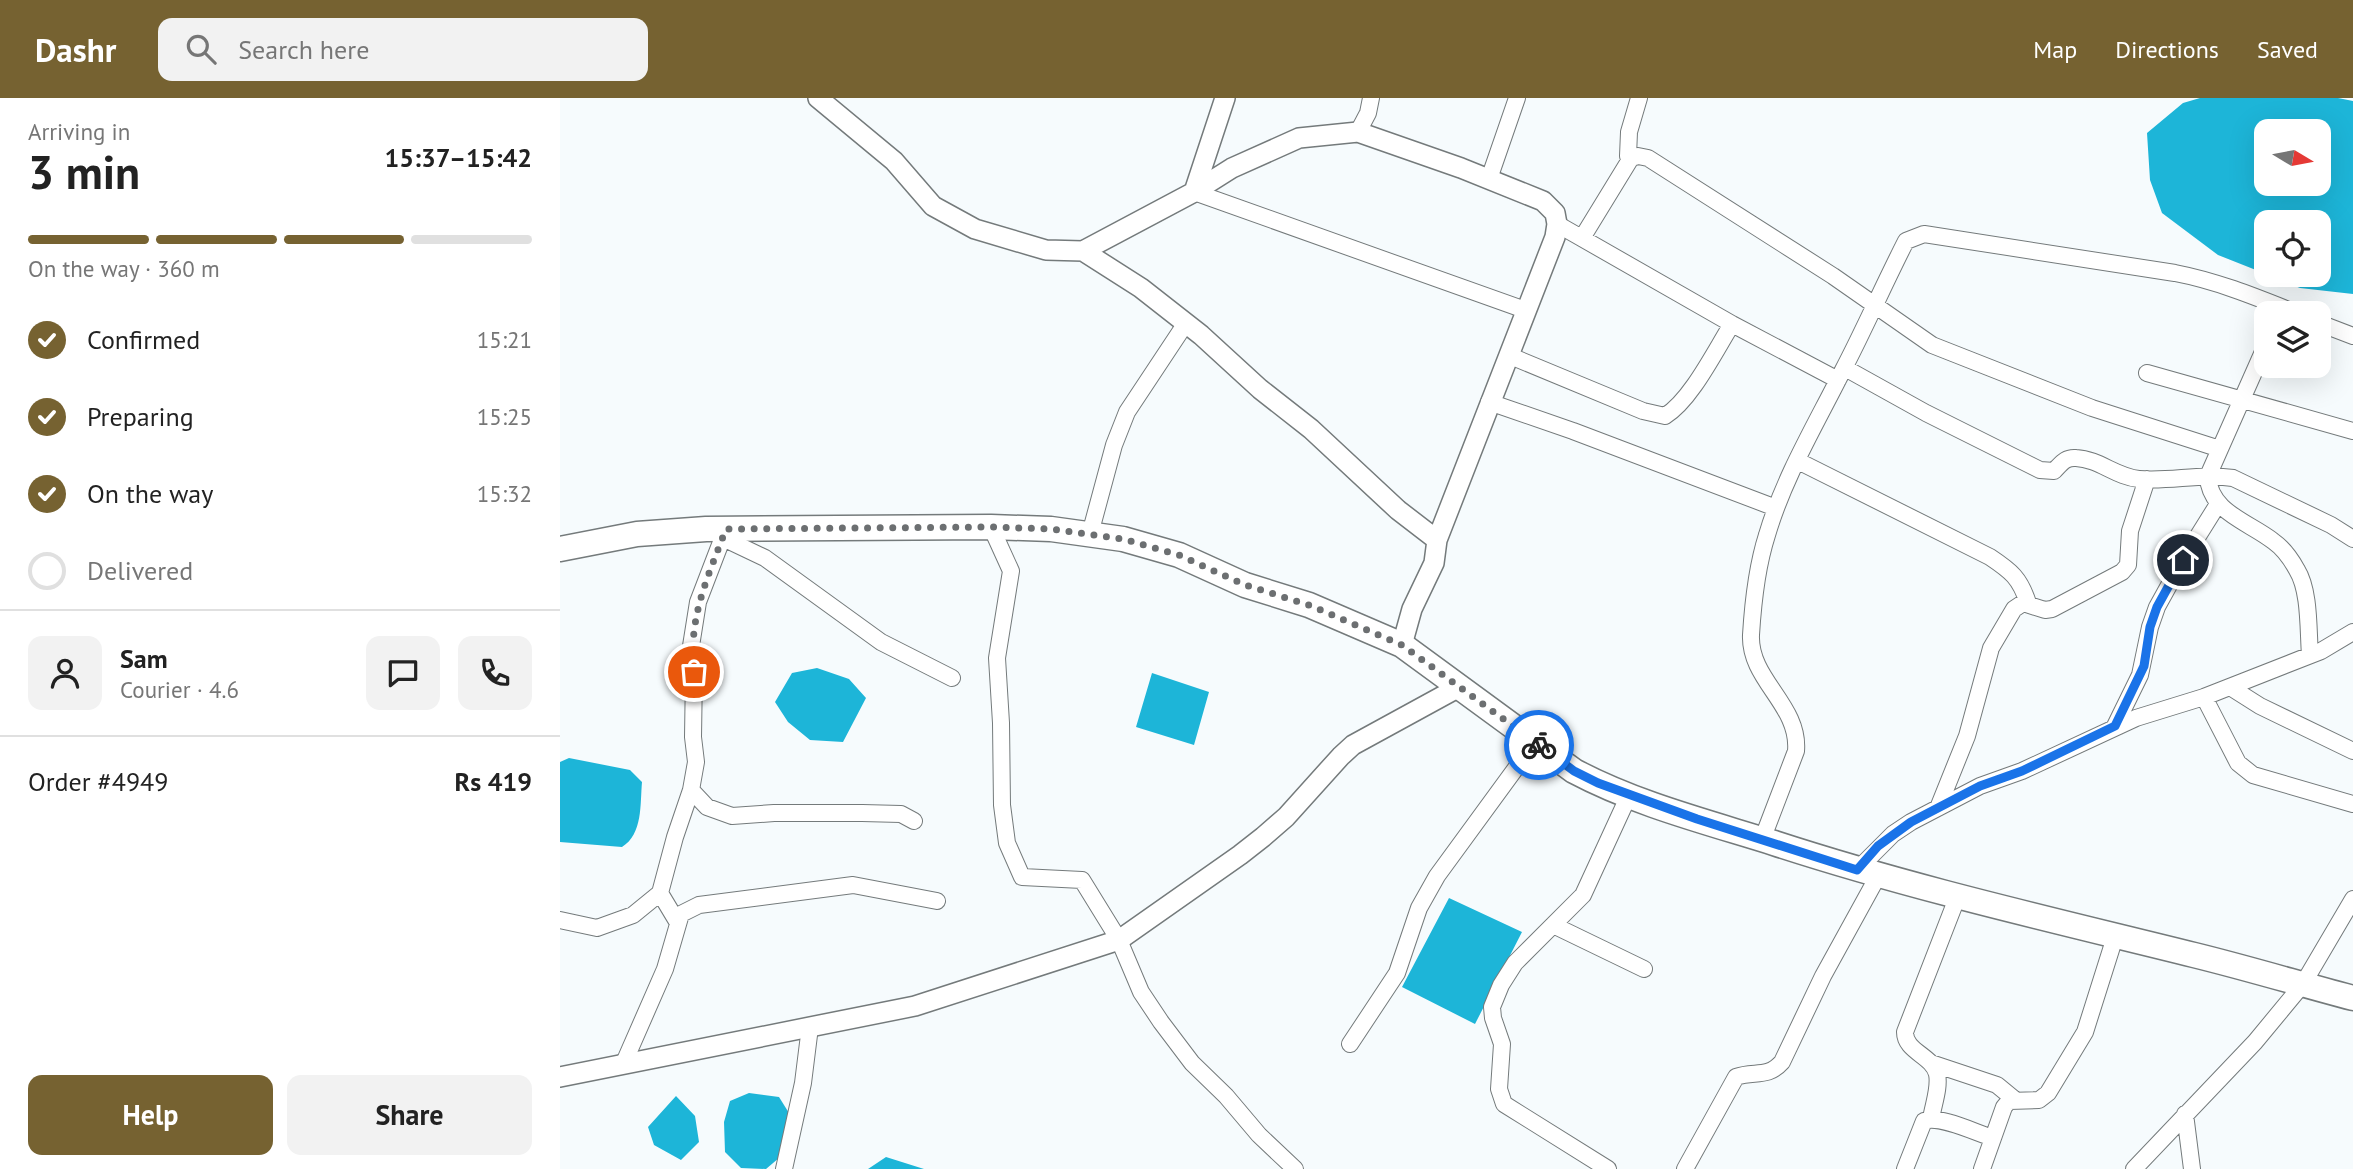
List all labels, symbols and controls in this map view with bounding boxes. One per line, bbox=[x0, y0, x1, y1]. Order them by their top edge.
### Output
search box bbox=[158, 18, 648, 81]
text: Dashr bbox=[35, 28, 116, 71]
icon: search bbox=[182, 30, 220, 68]
text: Search here bbox=[238, 33, 369, 66]
text: Map bbox=[2033, 34, 2077, 65]
text: Directions bbox=[2115, 34, 2219, 65]
text: Saved bbox=[2257, 34, 2318, 65]
text: Arriving in bbox=[28, 117, 130, 146]
north arrow bbox=[2254, 119, 2331, 196]
map controls bbox=[2254, 119, 2331, 378]
text: 15:37–15:42 bbox=[385, 141, 532, 174]
text: 3 min bbox=[28, 142, 140, 202]
button: locate bbox=[2254, 210, 2331, 287]
text: On the way · 360 m bbox=[28, 254, 220, 283]
button: layers bbox=[2254, 301, 2331, 378]
icon: check bbox=[28, 321, 66, 359]
text: Confirmed bbox=[87, 323, 200, 356]
text: 15:21 bbox=[477, 325, 532, 354]
icon: check bbox=[28, 398, 66, 436]
text: Preparing bbox=[87, 400, 194, 433]
text: 15:25 bbox=[477, 402, 532, 431]
icon: check bbox=[28, 475, 66, 513]
text: On the way bbox=[87, 477, 213, 510]
text: 15:32 bbox=[477, 479, 532, 508]
pin bbox=[2153, 530, 2213, 590]
icon: home bbox=[2164, 541, 2202, 579]
text: Delivered bbox=[87, 554, 193, 587]
button: person bbox=[28, 636, 102, 710]
button: chat bbox=[366, 636, 440, 710]
button: phone bbox=[458, 636, 532, 710]
text: Sam bbox=[120, 642, 168, 675]
pin bbox=[664, 642, 724, 702]
icon: bag bbox=[675, 653, 713, 691]
text: Courier · 4.6 bbox=[120, 675, 239, 704]
courier bbox=[1504, 710, 1574, 780]
icon: bike bbox=[1520, 726, 1558, 764]
text: Order #4949 bbox=[28, 765, 168, 798]
text: Rs 419 bbox=[455, 765, 532, 798]
button: Help bbox=[28, 1075, 273, 1155]
button: Share bbox=[287, 1075, 532, 1155]

